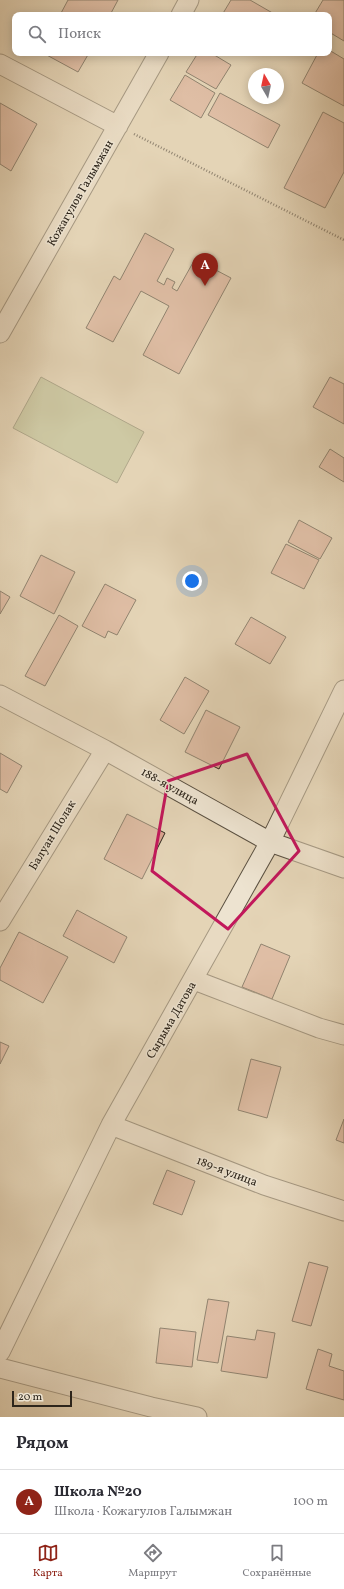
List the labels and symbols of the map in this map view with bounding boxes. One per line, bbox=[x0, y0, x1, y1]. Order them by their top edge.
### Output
north arrow bbox=[248, 68, 284, 104]
street label: Кожагулов Галымжан bbox=[44, 137, 118, 250]
pin: A bbox=[192, 253, 218, 286]
your location bbox=[182, 571, 202, 591]
street label: 188-я улица bbox=[138, 764, 201, 809]
street label: Балуан Шолак bbox=[26, 797, 80, 874]
street label: Сырыма Датова bbox=[143, 979, 201, 1062]
street label: 189-я улица bbox=[194, 1153, 259, 1191]
scale bar bbox=[12, 1389, 72, 1408]

